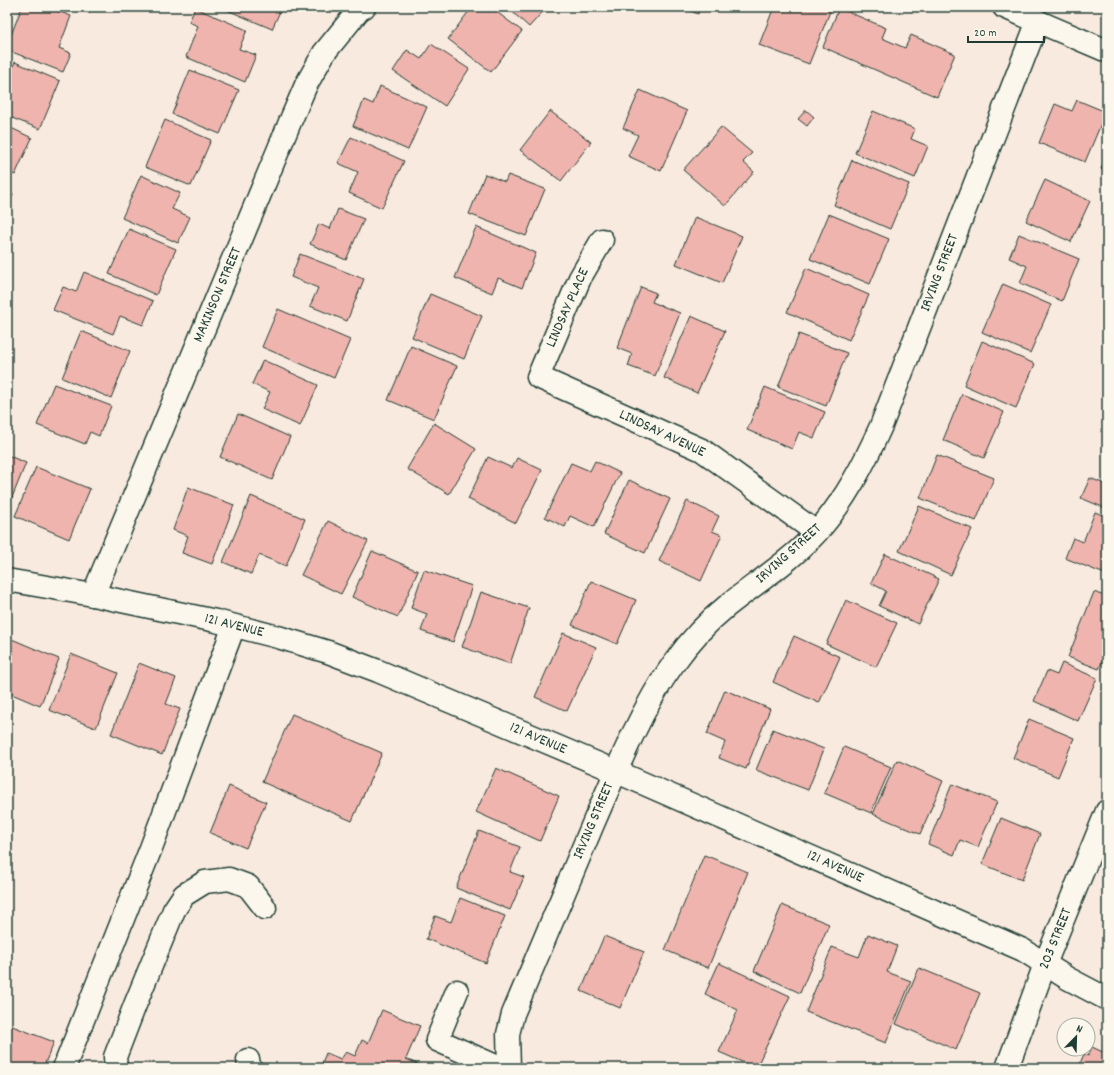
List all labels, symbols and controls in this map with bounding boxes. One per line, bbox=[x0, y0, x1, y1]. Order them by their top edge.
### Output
scale bar bbox=[968, 18, 1044, 44]
text: 20 m bbox=[974, 25, 997, 42]
street label: IRVING STREET bbox=[915, 231, 965, 315]
street label: MAKINSON STREET bbox=[188, 244, 248, 346]
street label: LINDSAY PLACE bbox=[541, 265, 595, 351]
street label: LINDSAY AVENUE bbox=[615, 404, 709, 464]
street label: IRVING STREET bbox=[751, 518, 827, 590]
street label: 121 AVENUE bbox=[202, 608, 266, 644]
street label: 121 AVENUE bbox=[506, 717, 570, 761]
street label: IRVING STREET bbox=[568, 779, 620, 863]
street label: 121 AVENUE bbox=[803, 845, 867, 889]
street label: 203 STREET bbox=[1034, 905, 1078, 973]
north arrow bbox=[1056, 1017, 1096, 1057]
text: N bbox=[1073, 1021, 1085, 1038]

